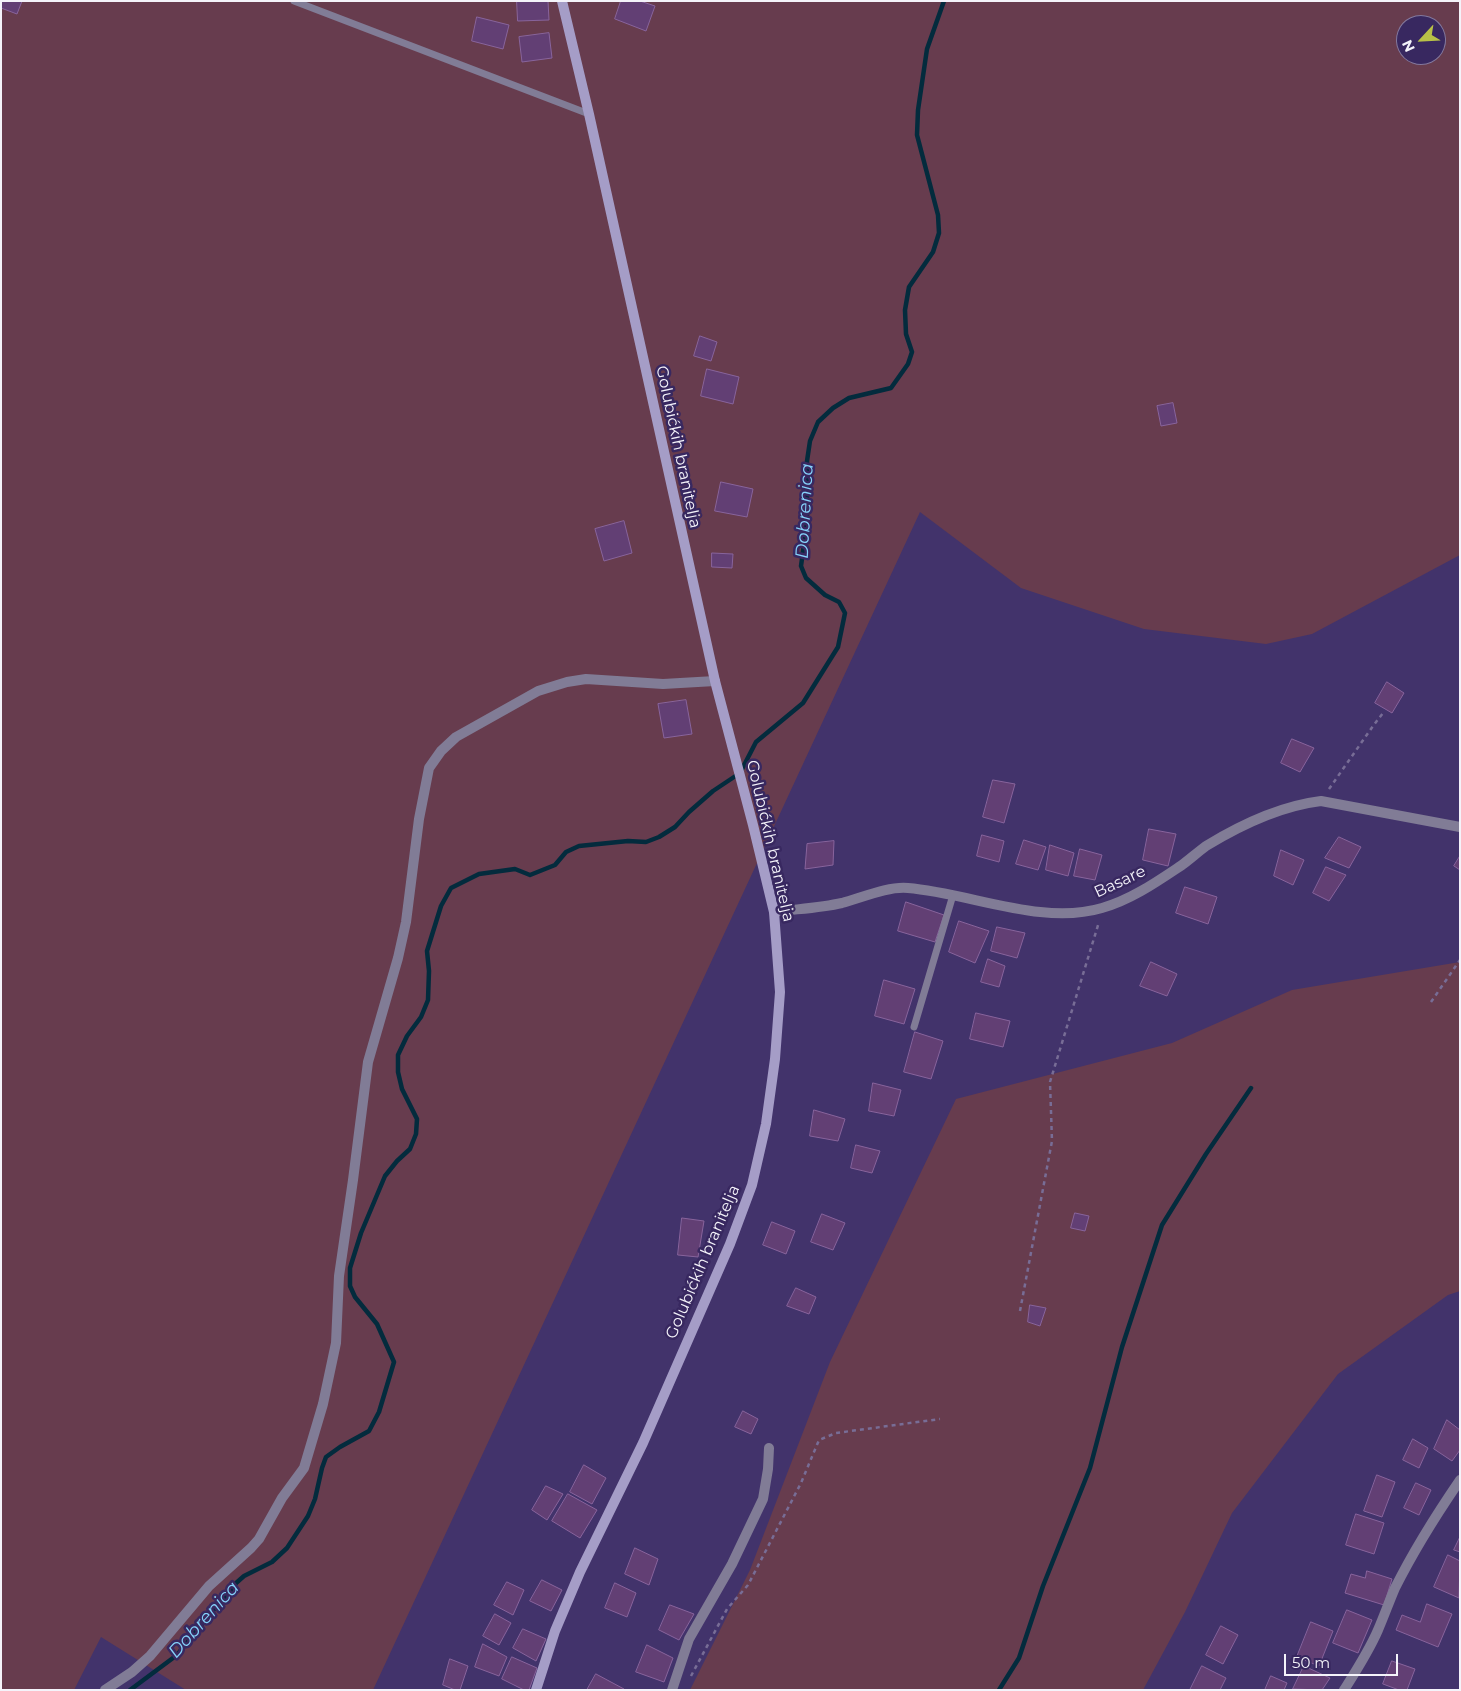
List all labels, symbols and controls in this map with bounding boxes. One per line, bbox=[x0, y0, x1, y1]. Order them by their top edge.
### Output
north arrow bbox=[1396, 15, 1446, 65]
text: N bbox=[1398, 37, 1419, 55]
street label: Golubićkih branitelja bbox=[651, 364, 705, 530]
water label: Dobrenica bbox=[792, 463, 818, 559]
street label: Golubićkih branitelja bbox=[742, 758, 798, 924]
street label: Basare bbox=[1091, 862, 1149, 902]
street label: Golubićkih branitelja bbox=[662, 1182, 744, 1342]
water label: Dobrenica bbox=[164, 1577, 244, 1663]
scale bar bbox=[1286, 1644, 1400, 1676]
text: 50 m bbox=[1292, 1653, 1330, 1672]

